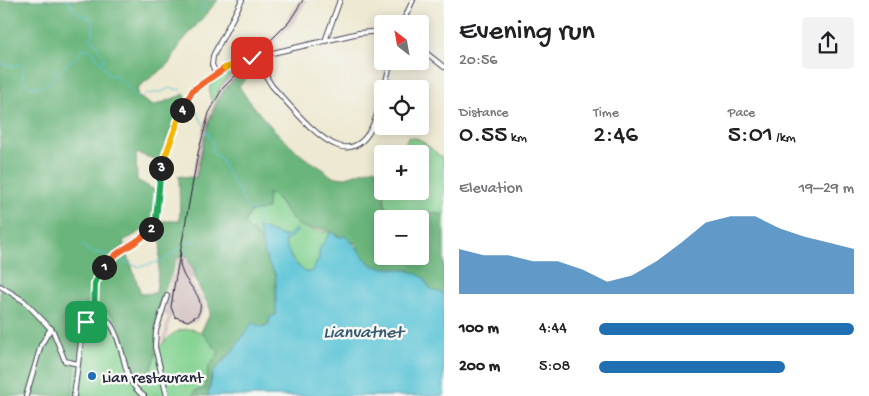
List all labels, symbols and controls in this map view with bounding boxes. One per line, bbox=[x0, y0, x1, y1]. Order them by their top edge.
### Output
north arrow bbox=[374, 15, 429, 70]
map controls bbox=[374, 15, 429, 265]
text: Evening run bbox=[459, 16, 595, 49]
button: share bbox=[802, 17, 854, 69]
pin bbox=[231, 37, 273, 79]
icon: check bbox=[238, 44, 266, 72]
text: 20:56 bbox=[459, 52, 497, 71]
button: locate bbox=[374, 80, 429, 135]
pin: 4 bbox=[170, 98, 194, 122]
text: 4 bbox=[179, 102, 186, 119]
text: Distance bbox=[459, 105, 508, 122]
text: Time bbox=[593, 105, 619, 122]
text: Pace bbox=[728, 105, 755, 122]
text: 0.55 bbox=[459, 122, 507, 151]
text: 2:46 bbox=[593, 122, 638, 151]
text: 5:01 bbox=[728, 122, 773, 151]
text: km bbox=[507, 130, 527, 147]
text: /km bbox=[773, 130, 796, 147]
button: + bbox=[374, 145, 429, 200]
pin: 3 bbox=[148, 156, 174, 180]
text: 3 bbox=[158, 160, 165, 177]
text: Elevation bbox=[459, 180, 523, 199]
text: 19–29 m bbox=[799, 180, 854, 199]
button: − bbox=[374, 210, 429, 265]
pin: 2 bbox=[138, 216, 164, 242]
text: 2 bbox=[148, 221, 155, 238]
pin: 1 bbox=[92, 254, 116, 280]
text: 1 bbox=[102, 259, 107, 276]
pin bbox=[65, 301, 107, 343]
icon: arrive bbox=[72, 308, 100, 336]
text: 100 m bbox=[459, 320, 499, 339]
text: 4:44 bbox=[539, 320, 567, 339]
water label: Lianvatnet bbox=[323, 323, 406, 344]
text: 200 m bbox=[459, 358, 500, 377]
text: 5:08 bbox=[539, 358, 570, 377]
marker: Lian restaurant bbox=[86, 370, 98, 382]
place label: Lian restaurant bbox=[102, 370, 204, 389]

